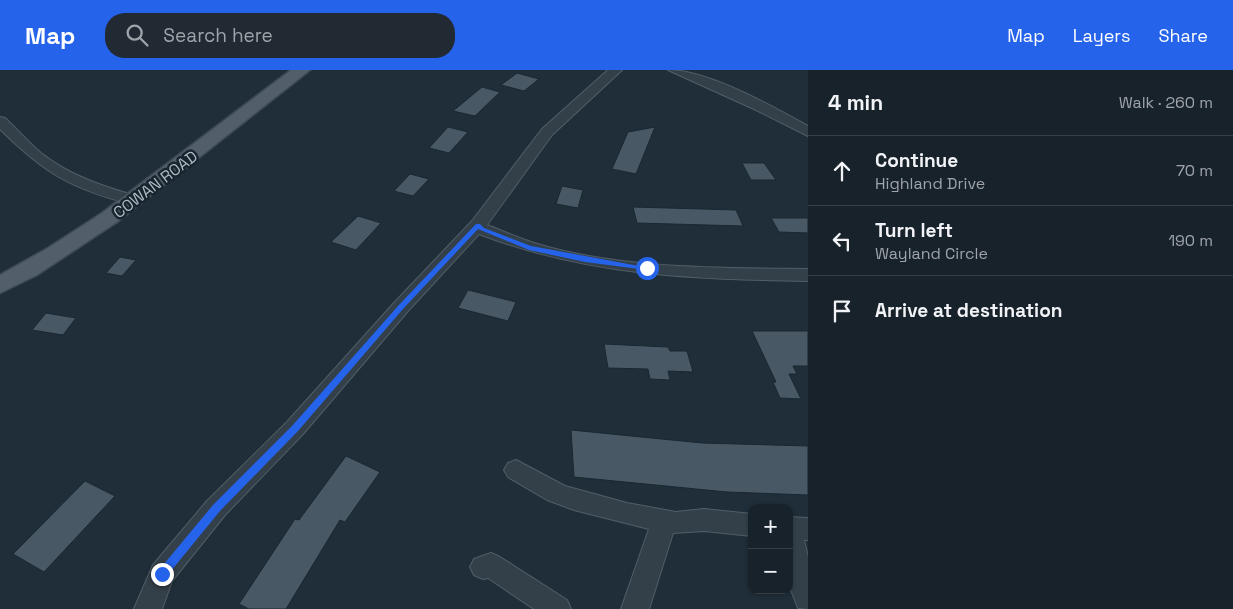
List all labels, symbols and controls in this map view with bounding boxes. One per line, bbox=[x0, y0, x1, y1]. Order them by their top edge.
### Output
search box bbox=[105, 13, 455, 58]
text: Map bbox=[25, 20, 75, 51]
icon: search bbox=[123, 21, 151, 49]
text: Search here bbox=[163, 23, 273, 48]
text: Map bbox=[1007, 24, 1045, 47]
text: Layers bbox=[1073, 24, 1130, 47]
text: Share bbox=[1158, 24, 1208, 47]
text: 4 min bbox=[828, 89, 883, 116]
text: Walk · 260 m bbox=[1119, 92, 1213, 113]
street label: COWAN ROAD bbox=[109, 146, 202, 223]
text: Continue bbox=[875, 148, 958, 173]
icon: ahead bbox=[828, 157, 856, 185]
text: 70 m bbox=[1176, 160, 1213, 181]
text: Highland Drive bbox=[875, 173, 985, 194]
text: Turn left bbox=[875, 218, 953, 243]
icon: left bbox=[828, 227, 856, 255]
text: 190 m bbox=[1168, 230, 1213, 251]
text: Wayland Circle bbox=[875, 243, 988, 264]
route start bbox=[636, 257, 659, 280]
icon: arrive bbox=[828, 297, 856, 325]
text: Arrive at destination bbox=[875, 298, 1063, 323]
map controls bbox=[748, 504, 793, 594]
button: + bbox=[748, 504, 793, 549]
button: − bbox=[748, 549, 793, 594]
route end bbox=[151, 563, 174, 586]

